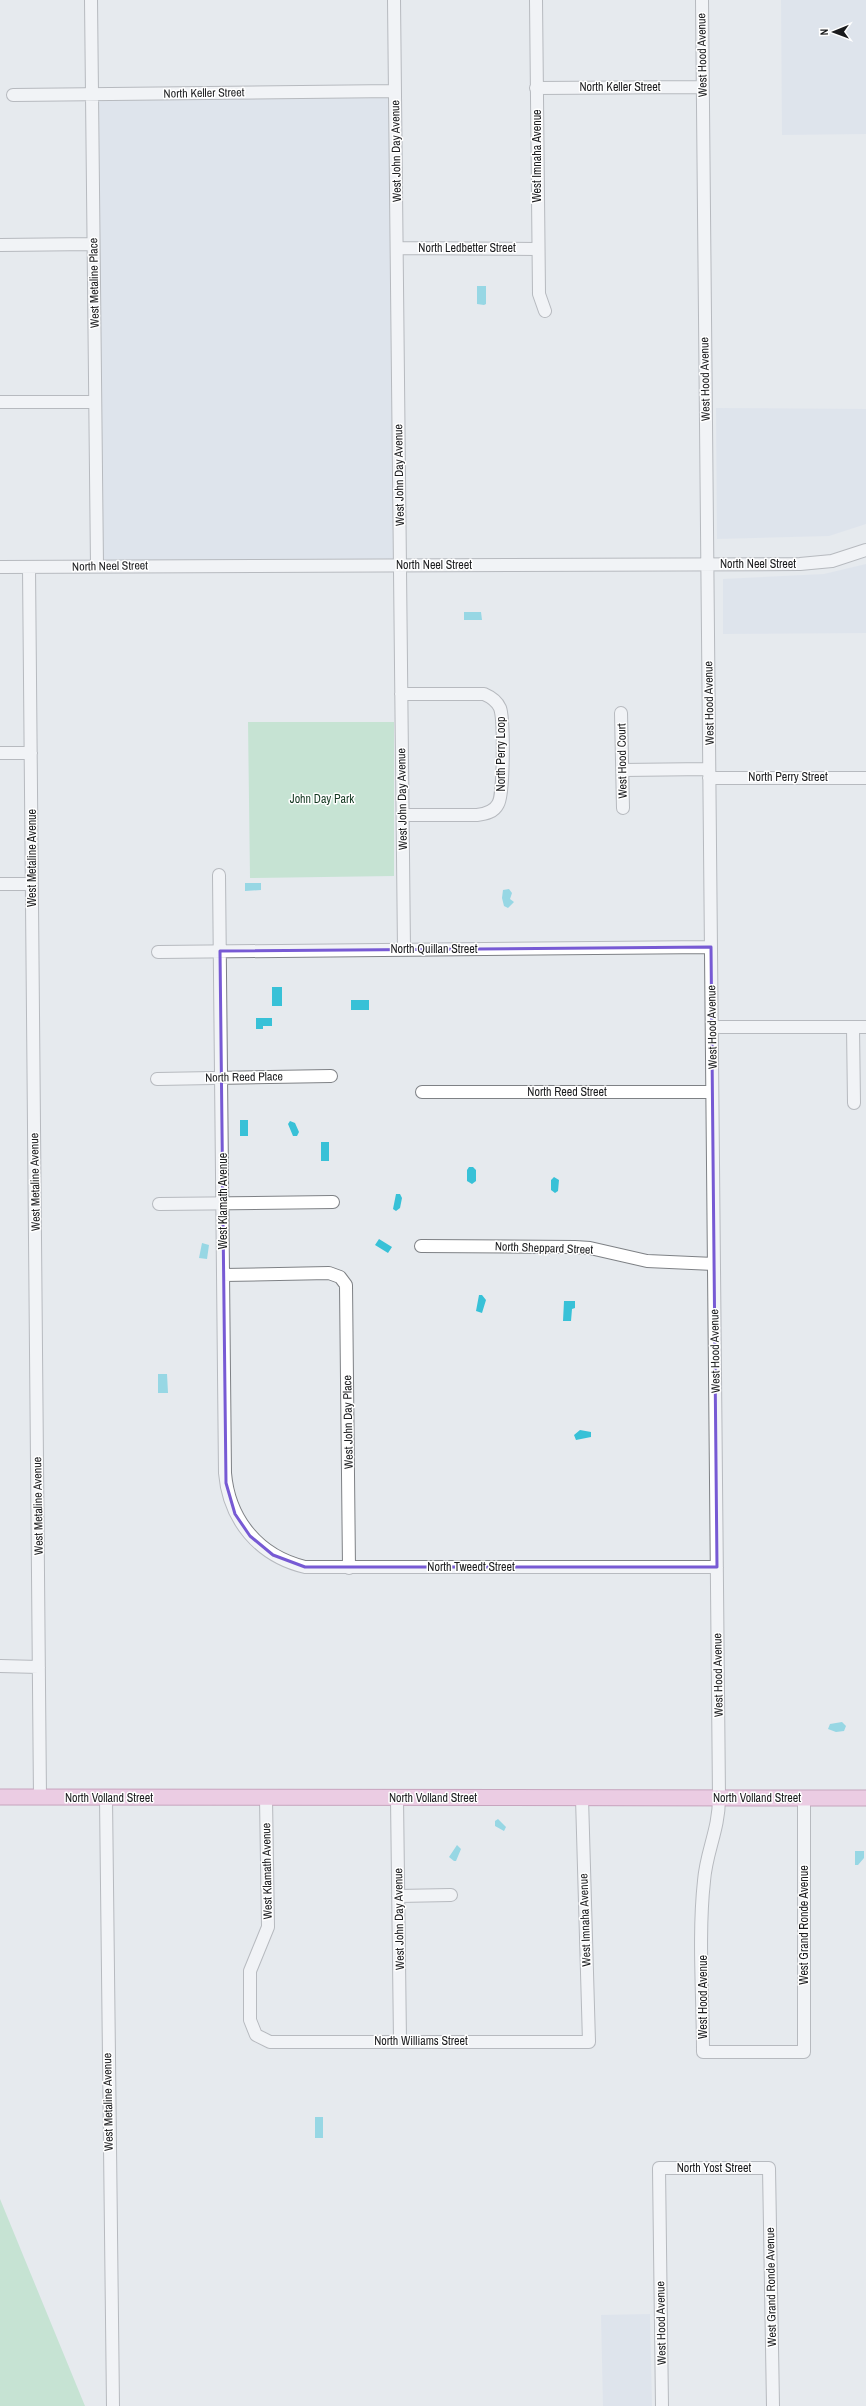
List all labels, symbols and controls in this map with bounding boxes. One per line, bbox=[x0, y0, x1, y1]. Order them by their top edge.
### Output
north arrow bbox=[814, 12, 854, 52]
street label: West Hood Avenue bbox=[693, 13, 711, 97]
text: N bbox=[817, 29, 831, 36]
street label: North Keller Street bbox=[580, 79, 661, 95]
street label: North Keller Street bbox=[163, 84, 245, 102]
street label: West John Day Avenue bbox=[387, 100, 405, 202]
street label: West Imnaha Avenue bbox=[529, 109, 545, 203]
street label: West Metaline Place bbox=[85, 238, 103, 328]
street label: North Ledbetter Street bbox=[418, 240, 516, 256]
street label: West Hood Avenue bbox=[696, 337, 714, 421]
street label: West John Day Avenue bbox=[390, 424, 408, 526]
street label: North Neel Street bbox=[720, 556, 796, 572]
street label: North Neel Street bbox=[72, 557, 148, 575]
street label: North Neel Street bbox=[396, 557, 472, 573]
street label: West Hood Avenue bbox=[700, 661, 718, 745]
street label: North Perry Loop bbox=[493, 717, 509, 791]
street label: West Hood Court bbox=[613, 723, 631, 799]
street label: West John Day Avenue bbox=[393, 748, 411, 850]
street label: North Perry Street bbox=[748, 769, 828, 785]
park label: John Day Park bbox=[290, 791, 354, 807]
street label: West Metaline Avenue bbox=[24, 809, 40, 907]
street label: North Quillan Street bbox=[391, 941, 478, 957]
street label: West Hood Avenue bbox=[703, 985, 721, 1069]
street label: North Reed Place bbox=[205, 1068, 283, 1086]
street label: North Reed Street bbox=[527, 1084, 607, 1100]
street label: West Metaline Avenue bbox=[26, 1133, 44, 1231]
street label: West Klamath Avenue bbox=[215, 1153, 231, 1249]
street label: North Sheppard Street bbox=[495, 1238, 594, 1258]
street label: West Hood Avenue bbox=[706, 1309, 724, 1393]
street label: West John Day Place bbox=[339, 1375, 357, 1469]
street label: West Metaline Avenue bbox=[29, 1457, 47, 1555]
street label: North Tweedt Street bbox=[427, 1559, 515, 1575]
street label: West Hood Avenue bbox=[709, 1633, 727, 1717]
street label: North Volland Street bbox=[65, 1790, 153, 1806]
street label: North Volland Street bbox=[389, 1790, 477, 1806]
street label: North Volland Street bbox=[713, 1790, 801, 1806]
street label: West Klamath Avenue bbox=[258, 1823, 276, 1919]
street label: West Grand Ronde Avenue bbox=[796, 1865, 812, 1985]
street label: West John Day Avenue bbox=[390, 1868, 408, 1970]
street label: West Imnaha Avenue bbox=[575, 1873, 595, 1967]
street label: West Hood Avenue bbox=[695, 1955, 711, 2039]
street label: North Williams Street bbox=[374, 2033, 468, 2049]
street label: West Metaline Avenue bbox=[99, 2053, 117, 2151]
street label: North Yost Street bbox=[677, 2160, 752, 2176]
street label: West Grand Ronde Avenue bbox=[762, 2227, 780, 2347]
street label: West Hood Avenue bbox=[652, 2281, 670, 2365]

